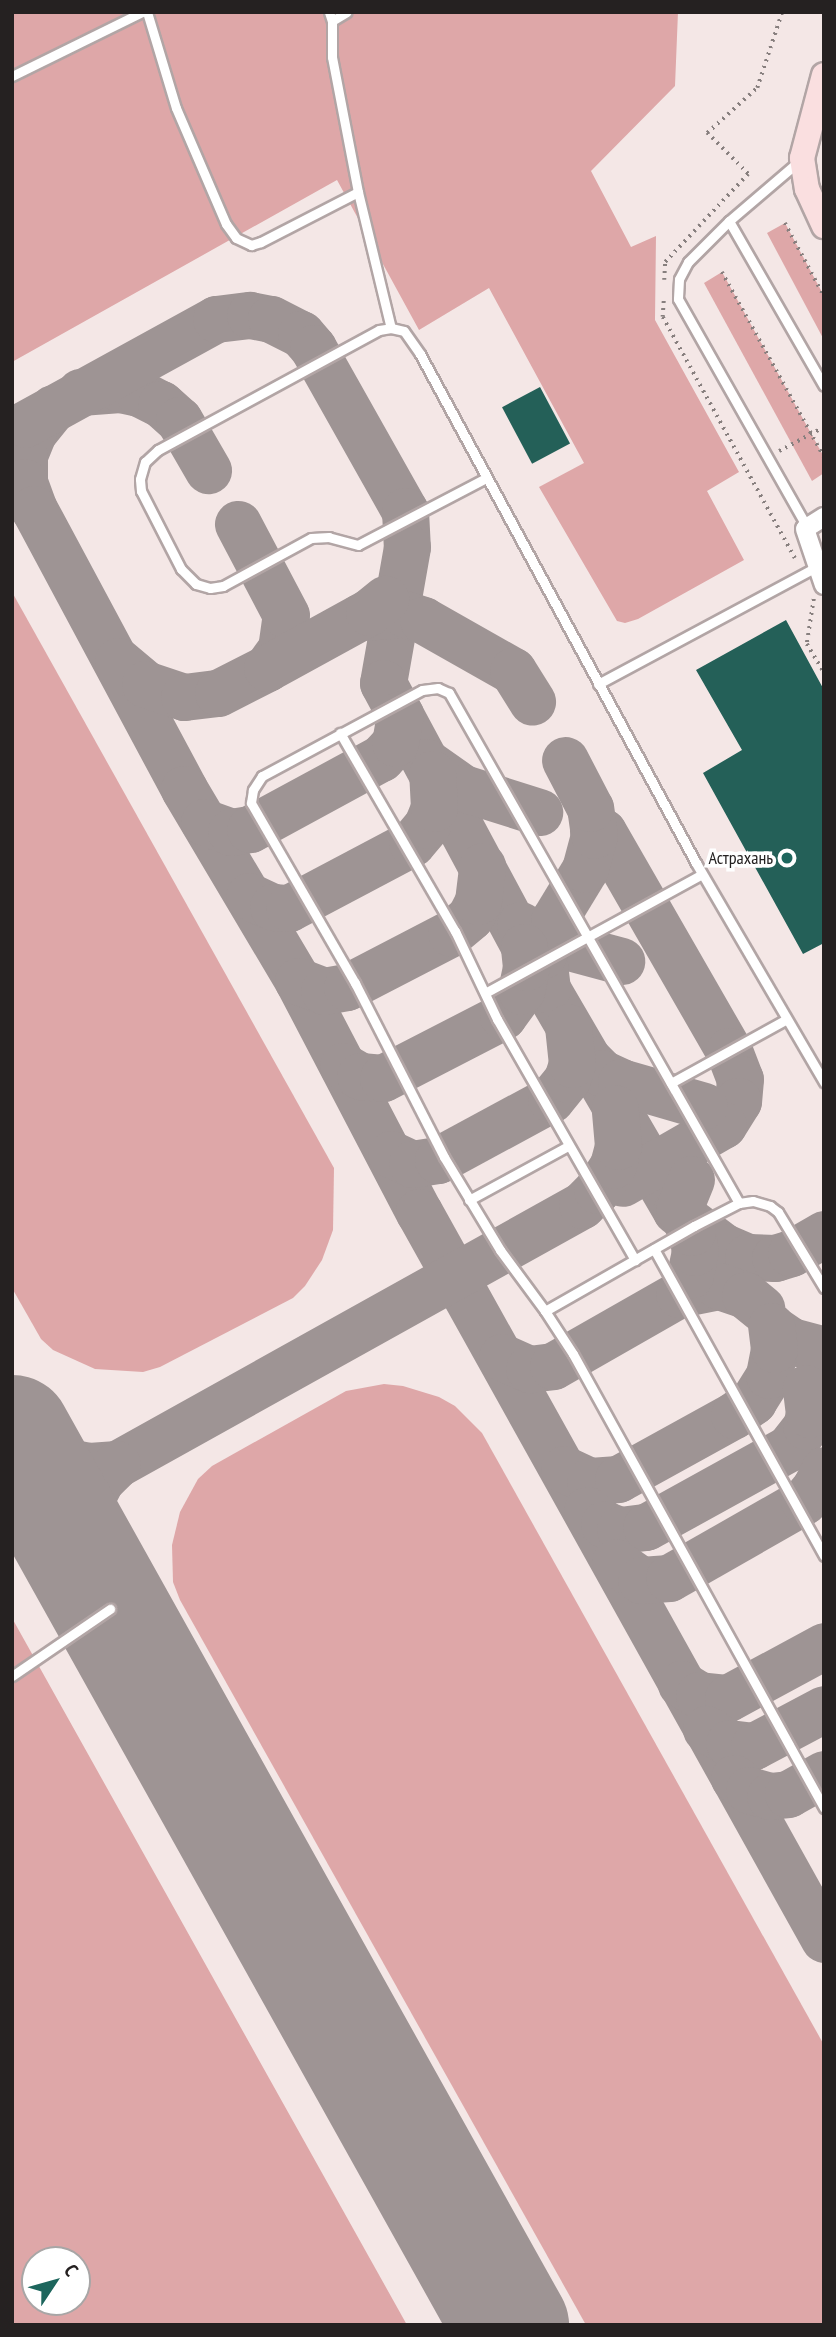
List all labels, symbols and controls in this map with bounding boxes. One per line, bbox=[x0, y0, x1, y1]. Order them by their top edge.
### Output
place label: Астрахань bbox=[708, 847, 773, 869]
marker: Астрахань bbox=[779, 850, 795, 866]
north arrow bbox=[21, 2246, 91, 2316]
text: С bbox=[59, 2259, 84, 2280]

